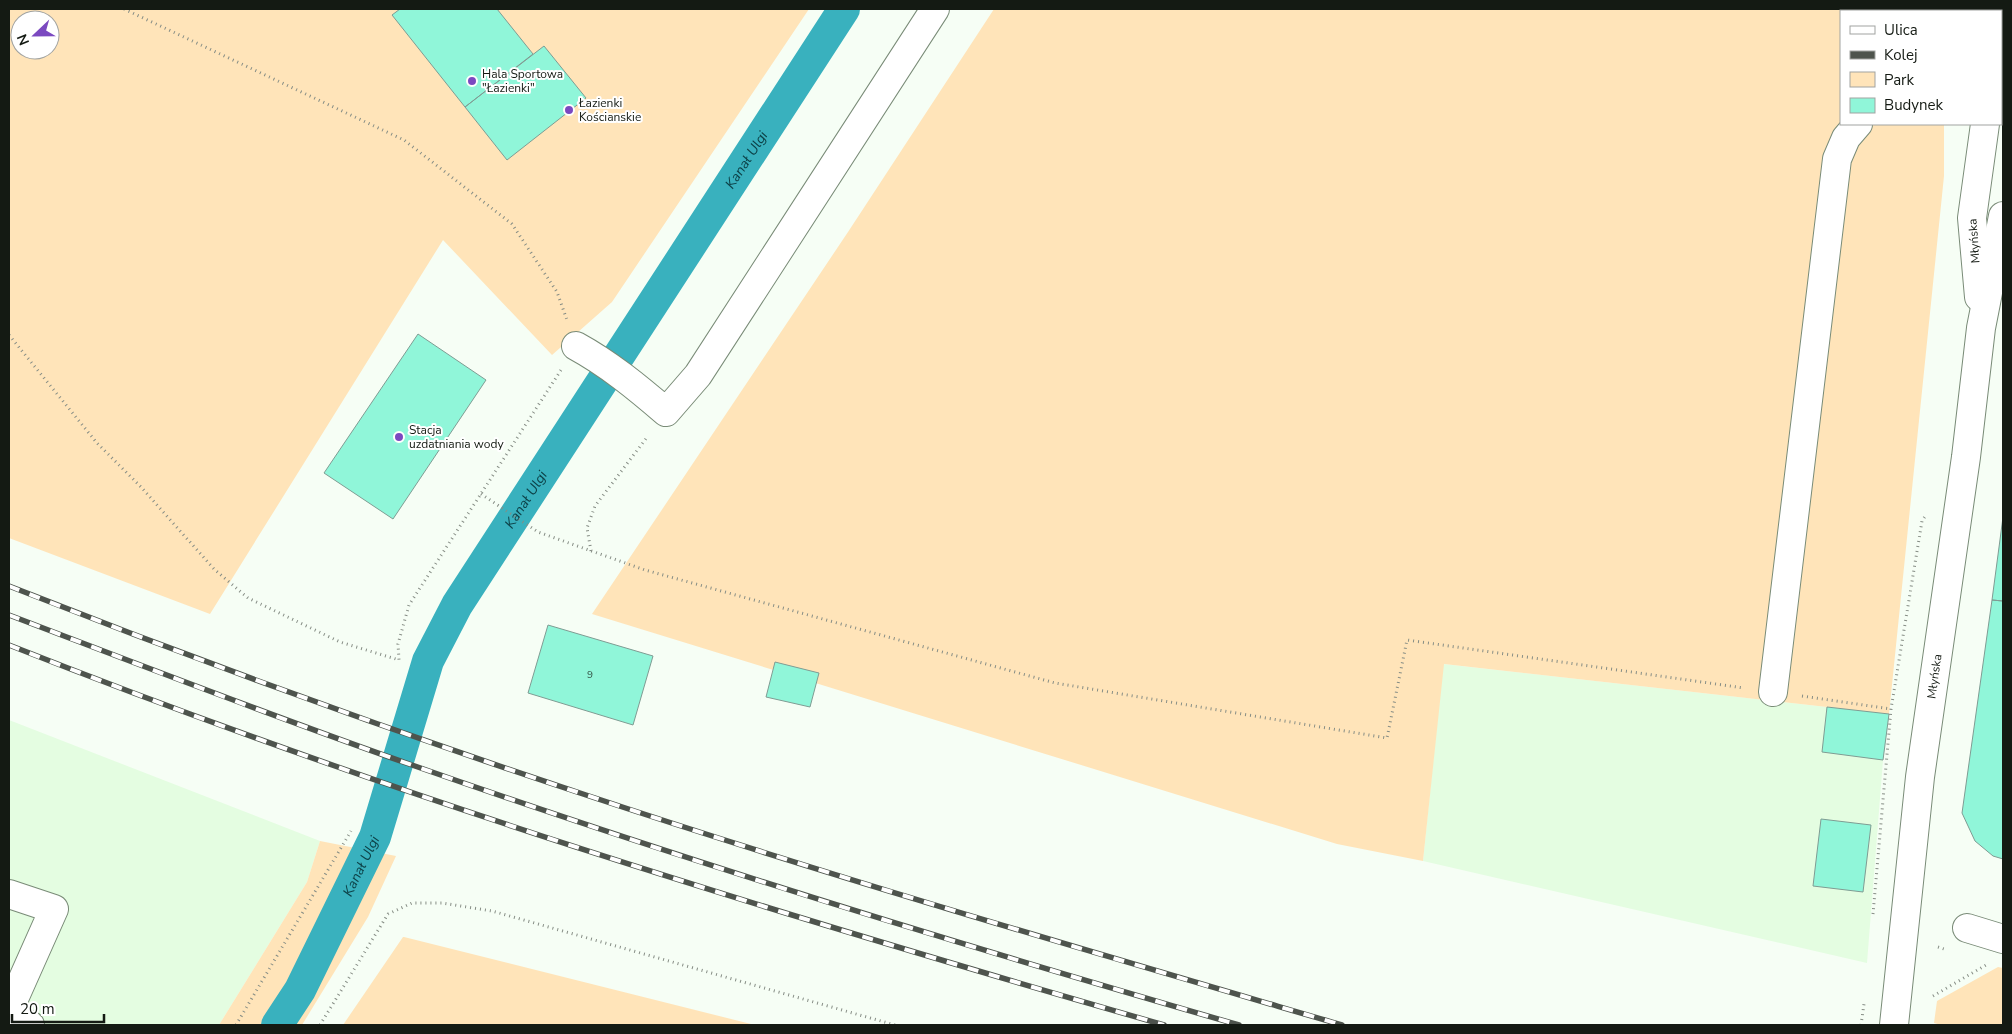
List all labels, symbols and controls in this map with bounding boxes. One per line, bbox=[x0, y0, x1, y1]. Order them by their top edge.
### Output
north arrow bbox=[10, 10, 60, 60]
legend bbox=[1840, 10, 2002, 125]
text: Ulica bbox=[1884, 20, 1918, 40]
text: N bbox=[13, 31, 34, 48]
text: Kolej bbox=[1884, 45, 1917, 65]
place label: Hala Sportowa "Łazienki" bbox=[482, 66, 563, 96]
text: Park bbox=[1884, 70, 1914, 90]
marker: Hala Sportowa "Łazienki" bbox=[466, 75, 478, 87]
place label: Łazienki Kościanskie bbox=[578, 95, 641, 125]
text: Budynek bbox=[1884, 95, 1944, 115]
marker: Łazienki Kościanskie bbox=[563, 104, 575, 116]
water label: Kanał Ulgi bbox=[720, 127, 772, 192]
street label: Młyńska bbox=[1964, 218, 1984, 264]
place label: Stacja uzdatniania wody bbox=[409, 422, 504, 452]
marker: Stacja uzdatniania wody bbox=[393, 431, 405, 443]
water label: Kanał Ulgi bbox=[500, 466, 552, 532]
street label: Młyńska bbox=[1923, 653, 1946, 700]
house number: 9 bbox=[587, 668, 593, 682]
water label: Kanał Ulgi bbox=[338, 832, 384, 899]
scale bar bbox=[12, 992, 105, 1024]
text: 20 m bbox=[20, 999, 55, 1019]

